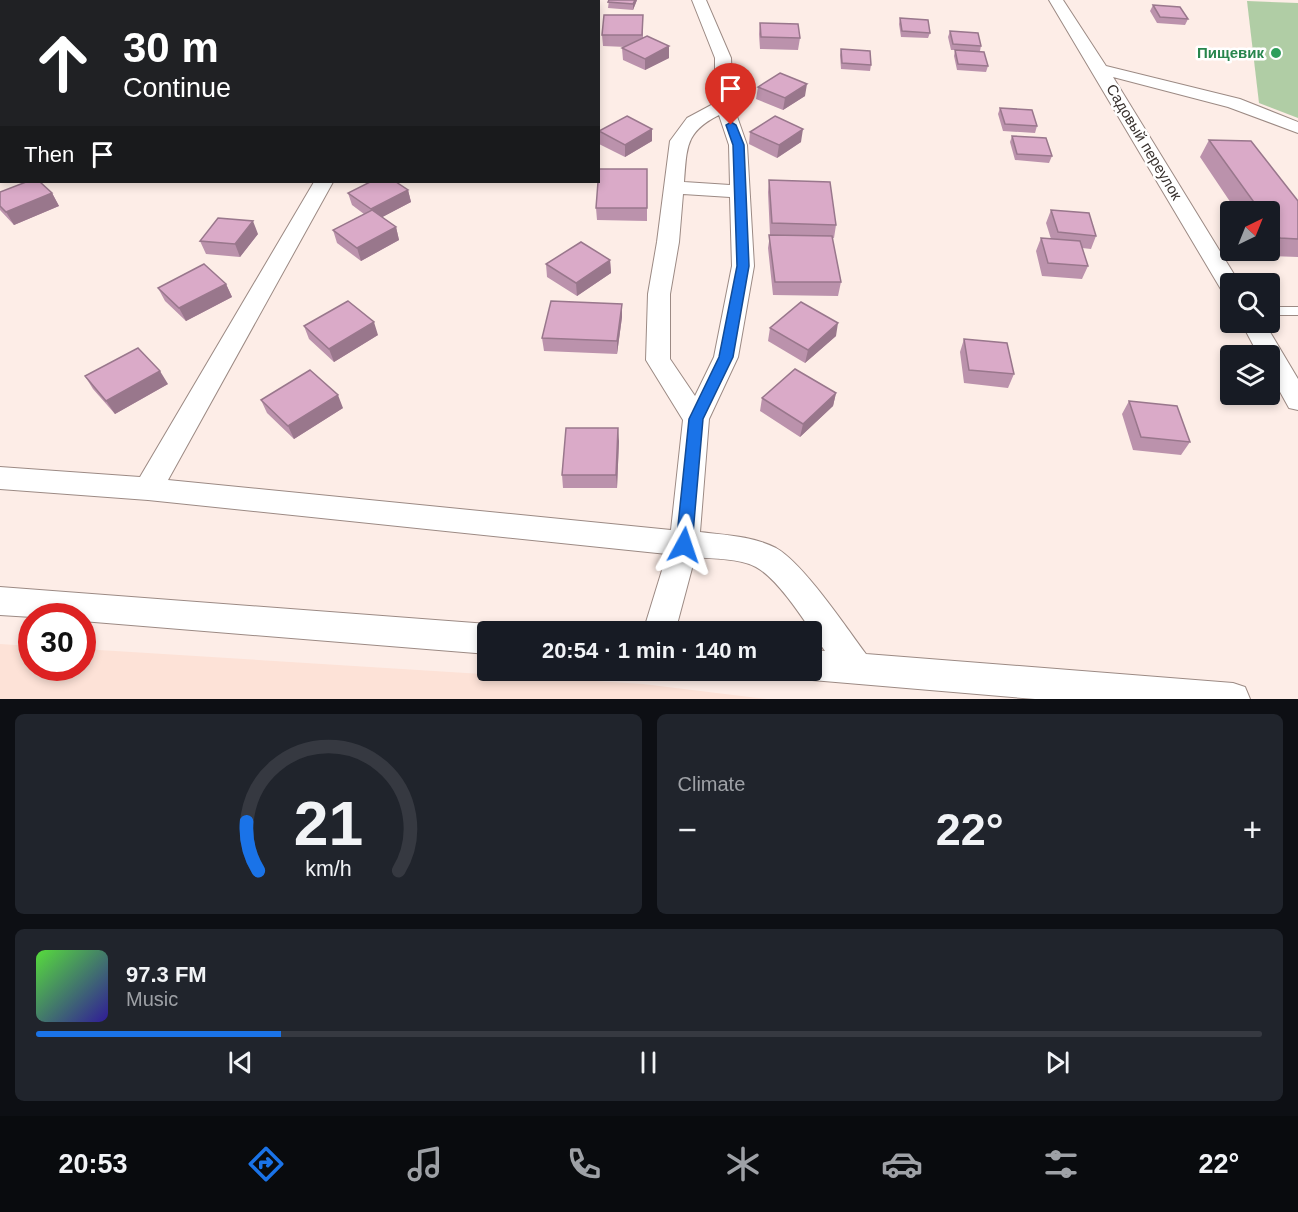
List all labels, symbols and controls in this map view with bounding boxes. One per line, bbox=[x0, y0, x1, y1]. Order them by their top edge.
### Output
icon: ahead bbox=[24, 24, 102, 102]
text: 30 m bbox=[123, 24, 219, 71]
place label: Пищевик bbox=[1197, 44, 1264, 61]
marker: Пищевик bbox=[1269, 46, 1283, 60]
pin bbox=[705, 63, 756, 125]
icon: arrive bbox=[714, 72, 747, 105]
text: Continue bbox=[123, 73, 231, 103]
street label: Садовый переулок bbox=[1103, 81, 1186, 203]
icon: arrive bbox=[86, 138, 119, 171]
text: Then bbox=[24, 142, 74, 167]
north arrow bbox=[1220, 201, 1280, 261]
map controls bbox=[1220, 201, 1280, 405]
button: search bbox=[1220, 273, 1280, 333]
button: layers bbox=[1220, 345, 1280, 405]
position arrow bbox=[652, 513, 716, 577]
speed limit sign: 30 bbox=[18, 603, 96, 681]
text: 20:54 · 1 min · 140 m bbox=[542, 638, 757, 663]
text: Climate bbox=[678, 773, 745, 795]
text: 21 bbox=[294, 789, 363, 858]
text: 22° bbox=[936, 804, 1004, 855]
text: − bbox=[678, 811, 697, 848]
text: + bbox=[1243, 811, 1262, 848]
text: km/h bbox=[305, 857, 351, 881]
text: 97.3 FM bbox=[126, 962, 207, 987]
text: Music bbox=[126, 988, 178, 1010]
icon: previous bbox=[224, 1046, 257, 1079]
icon: pause bbox=[632, 1046, 665, 1079]
icon: next bbox=[1041, 1046, 1074, 1079]
icon: directions bbox=[245, 1143, 287, 1185]
icon: music bbox=[404, 1143, 446, 1185]
icon: phone bbox=[563, 1143, 605, 1185]
icon: climate bbox=[722, 1143, 764, 1185]
icon: car bbox=[881, 1143, 923, 1185]
icon: filters bbox=[1040, 1143, 1082, 1185]
text: 20:53 bbox=[59, 1149, 128, 1179]
text: 22° bbox=[1199, 1149, 1239, 1179]

